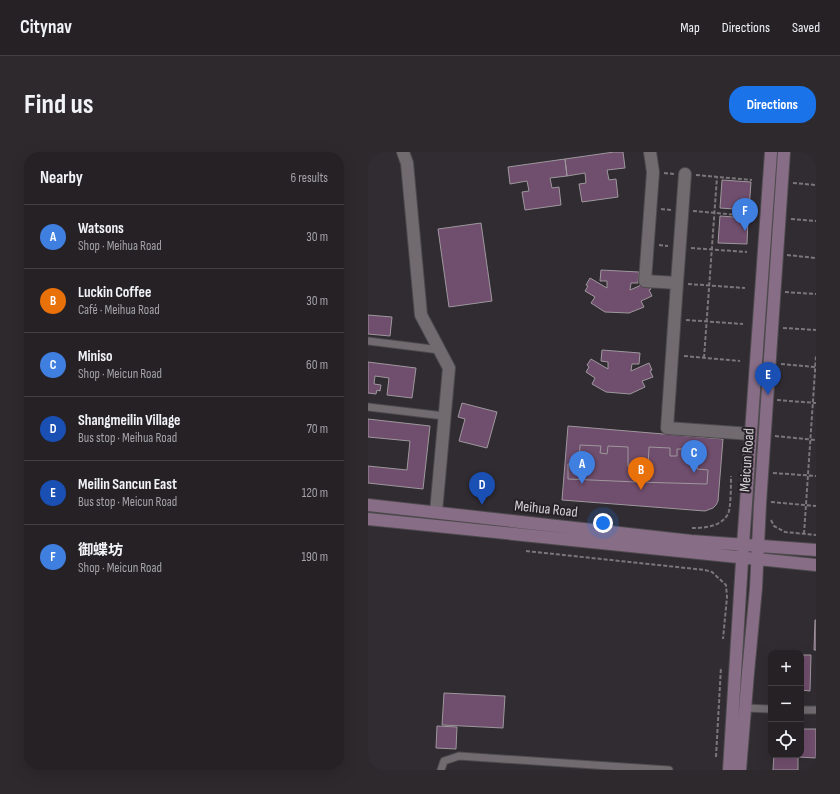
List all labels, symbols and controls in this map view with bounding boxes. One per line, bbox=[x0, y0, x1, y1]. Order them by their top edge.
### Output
text: Citynav bbox=[20, 16, 72, 39]
text: Map bbox=[680, 19, 700, 36]
text: Directions bbox=[722, 19, 770, 36]
text: Saved bbox=[792, 19, 820, 36]
button: Directions bbox=[729, 86, 816, 123]
text: Find us bbox=[24, 88, 93, 121]
text: Nearby bbox=[40, 168, 83, 188]
text: 6 results bbox=[290, 170, 328, 186]
pin: F bbox=[732, 198, 758, 231]
text: Watsons bbox=[78, 219, 124, 238]
text: A bbox=[50, 229, 56, 245]
text: 30 m bbox=[306, 229, 328, 245]
text: Shop · Meihua Road bbox=[78, 238, 162, 254]
text: Luckin Coffee bbox=[78, 283, 151, 302]
text: B bbox=[50, 293, 56, 309]
text: 30 m bbox=[306, 293, 328, 309]
text: Café · Meihua Road bbox=[78, 302, 160, 318]
text: Miniso bbox=[78, 347, 113, 366]
text: C bbox=[50, 357, 56, 373]
text: 60 m bbox=[306, 357, 328, 373]
pin: E bbox=[755, 362, 781, 395]
text: Shop · Meicun Road bbox=[78, 366, 162, 382]
text: Shangmeilin Village bbox=[78, 411, 181, 430]
text: D bbox=[50, 421, 56, 437]
text: 70 m bbox=[307, 421, 328, 437]
street label: Meicun Road bbox=[735, 428, 759, 492]
text: Bus stop · Meihua Road bbox=[78, 430, 177, 446]
pin: C bbox=[681, 440, 707, 473]
pin: A bbox=[569, 451, 595, 484]
pin: B bbox=[628, 457, 654, 490]
pin: D bbox=[469, 472, 495, 505]
text: Meilin Sancun East bbox=[78, 475, 177, 494]
text: E bbox=[50, 485, 56, 501]
text: 120 m bbox=[302, 485, 328, 501]
text: Bus stop · Meicun Road bbox=[78, 494, 177, 510]
street label: Meihua Road bbox=[513, 496, 579, 522]
your location bbox=[593, 513, 613, 533]
text: 御蝶坊 bbox=[78, 541, 123, 560]
text: F bbox=[50, 549, 56, 565]
text: 190 m bbox=[301, 549, 328, 565]
text: Shop · Meicun Road bbox=[78, 560, 162, 576]
map controls bbox=[768, 650, 804, 758]
button: + bbox=[768, 650, 804, 686]
button: − bbox=[768, 686, 804, 722]
button: locate bbox=[768, 722, 804, 758]

